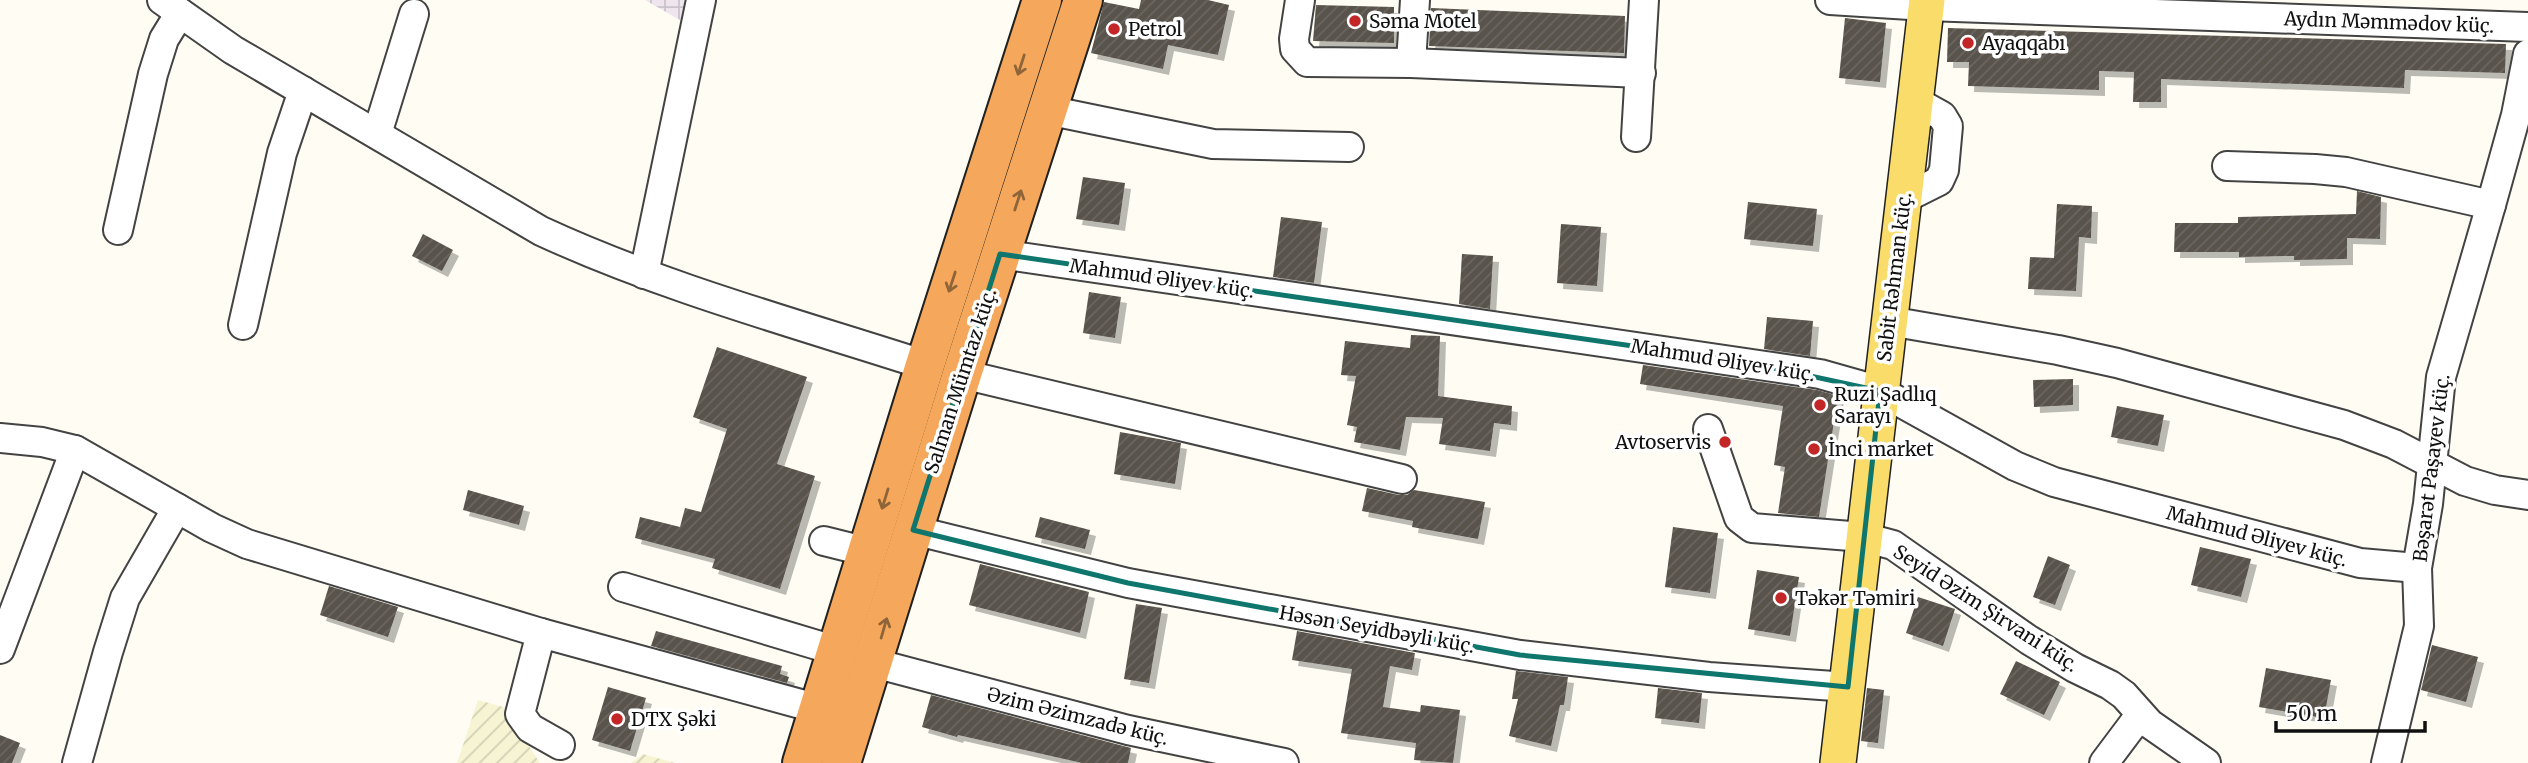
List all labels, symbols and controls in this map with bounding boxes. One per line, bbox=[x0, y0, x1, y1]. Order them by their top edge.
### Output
street label: Aydın Məmmədov küç. bbox=[2283, 6, 2494, 38]
place label: Səma Motel bbox=[1369, 9, 1477, 33]
marker: Səma Motel bbox=[1347, 13, 1363, 29]
place label: Petrol bbox=[1128, 17, 1182, 41]
marker: Petrol bbox=[1106, 21, 1122, 37]
place label: Ayaqqabı bbox=[1981, 31, 2065, 55]
marker: Ayaqqabı bbox=[1960, 35, 1976, 51]
one-way arrow bbox=[1014, 54, 1027, 76]
one-way arrow bbox=[1013, 190, 1025, 212]
street label: Sabit Rəhman küç. bbox=[1872, 191, 1916, 363]
street label: Mahmud Əliyev küç. bbox=[1068, 253, 1256, 303]
one-way arrow bbox=[944, 270, 957, 292]
street label: Salman Mümtaz küç. bbox=[919, 285, 1001, 477]
street label: Mahmud Əliyev küç. bbox=[1629, 334, 1817, 386]
street label: Bəşarət Paşayev küç. bbox=[2408, 373, 2454, 563]
place label: Ruzi Şadlıq Sarayı bbox=[1834, 382, 1937, 428]
marker: Ruzi Şadlıq Sarayı bbox=[1812, 397, 1828, 413]
place label: Avtoservis bbox=[1614, 430, 1711, 454]
marker: Avtoservis bbox=[1717, 434, 1733, 450]
place label: İnci market bbox=[1828, 437, 1934, 461]
marker: İnci market bbox=[1806, 441, 1822, 457]
one-way arrow bbox=[877, 488, 890, 510]
street label: Mahmud Əliyev küç. bbox=[2164, 500, 2350, 572]
street label: Seyid Əzim Şirvani küç. bbox=[1889, 539, 2083, 677]
place label: Təkər Təmiri bbox=[1795, 586, 1915, 610]
marker: Təkər Təmiri bbox=[1773, 590, 1789, 606]
street label: Həsən Seyidbəyli küç. bbox=[1277, 600, 1477, 658]
one-way arrow bbox=[879, 617, 892, 639]
street label: Əzim Əzimzadə küç. bbox=[985, 682, 1171, 750]
scale bar bbox=[2276, 690, 2425, 734]
text: 50 m bbox=[2286, 700, 2337, 727]
place label: DTX Şəki bbox=[631, 707, 716, 731]
marker: DTX Şəki bbox=[609, 711, 625, 727]

